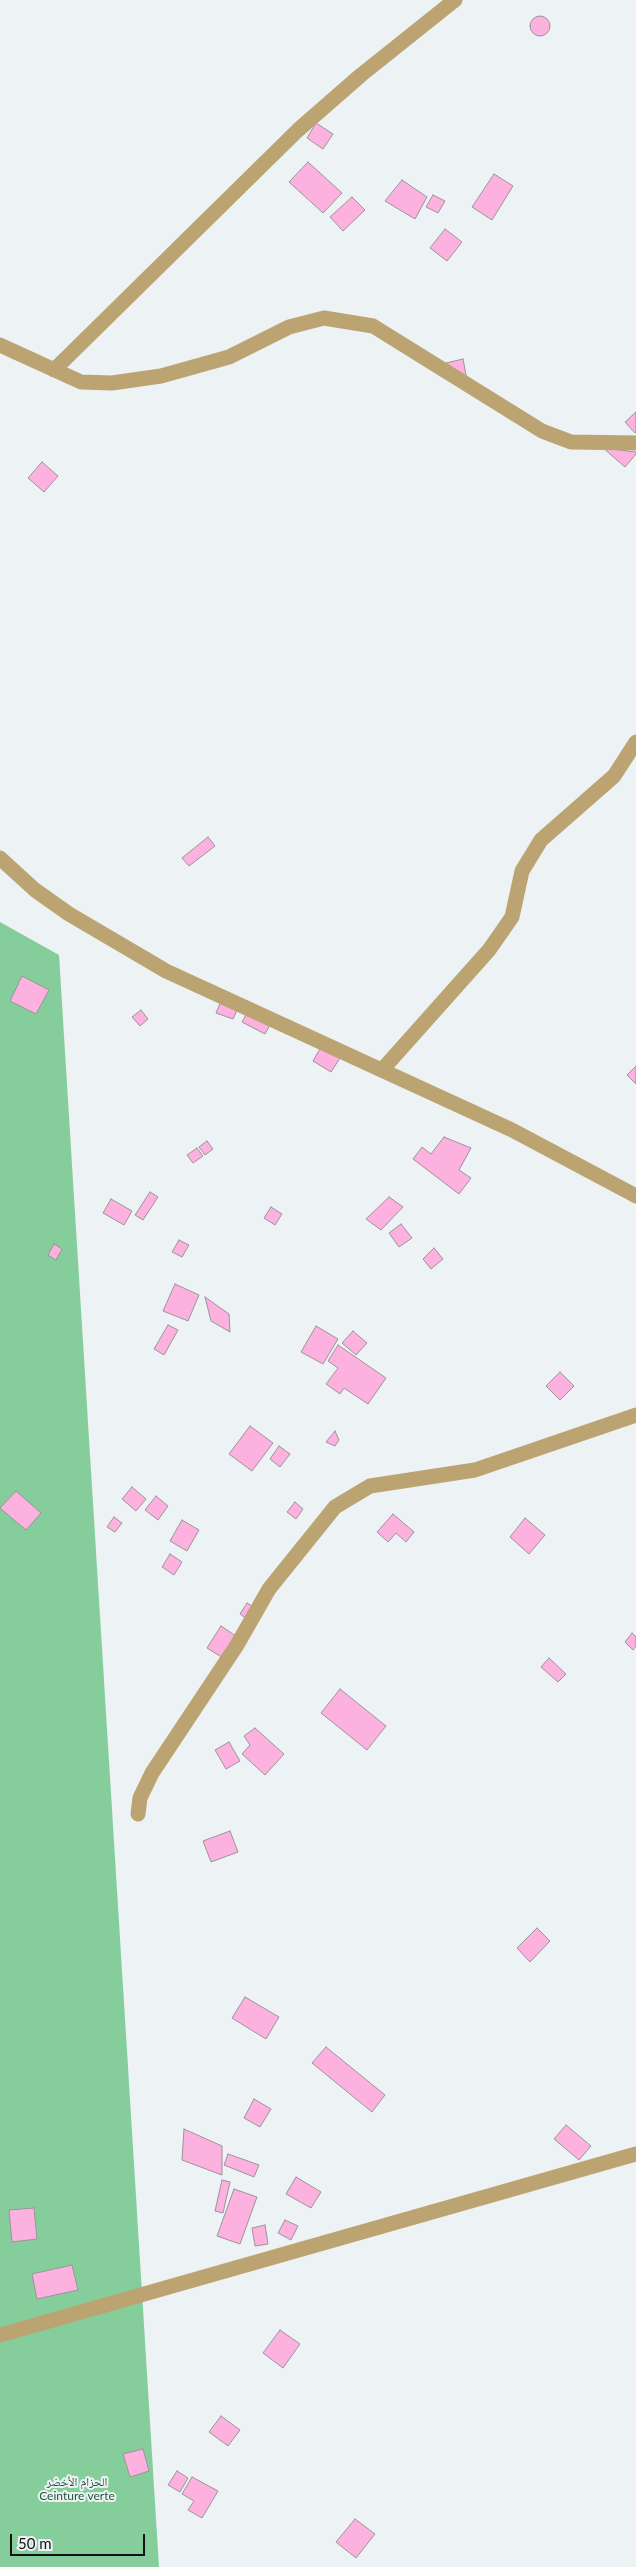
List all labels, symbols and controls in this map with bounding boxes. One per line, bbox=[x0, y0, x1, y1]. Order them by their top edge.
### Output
park label: الحزام الأخضر Ceinture verte bbox=[39, 2475, 115, 2503]
scale bar bbox=[12, 2524, 148, 2556]
text: 50 m bbox=[18, 2534, 52, 2552]

